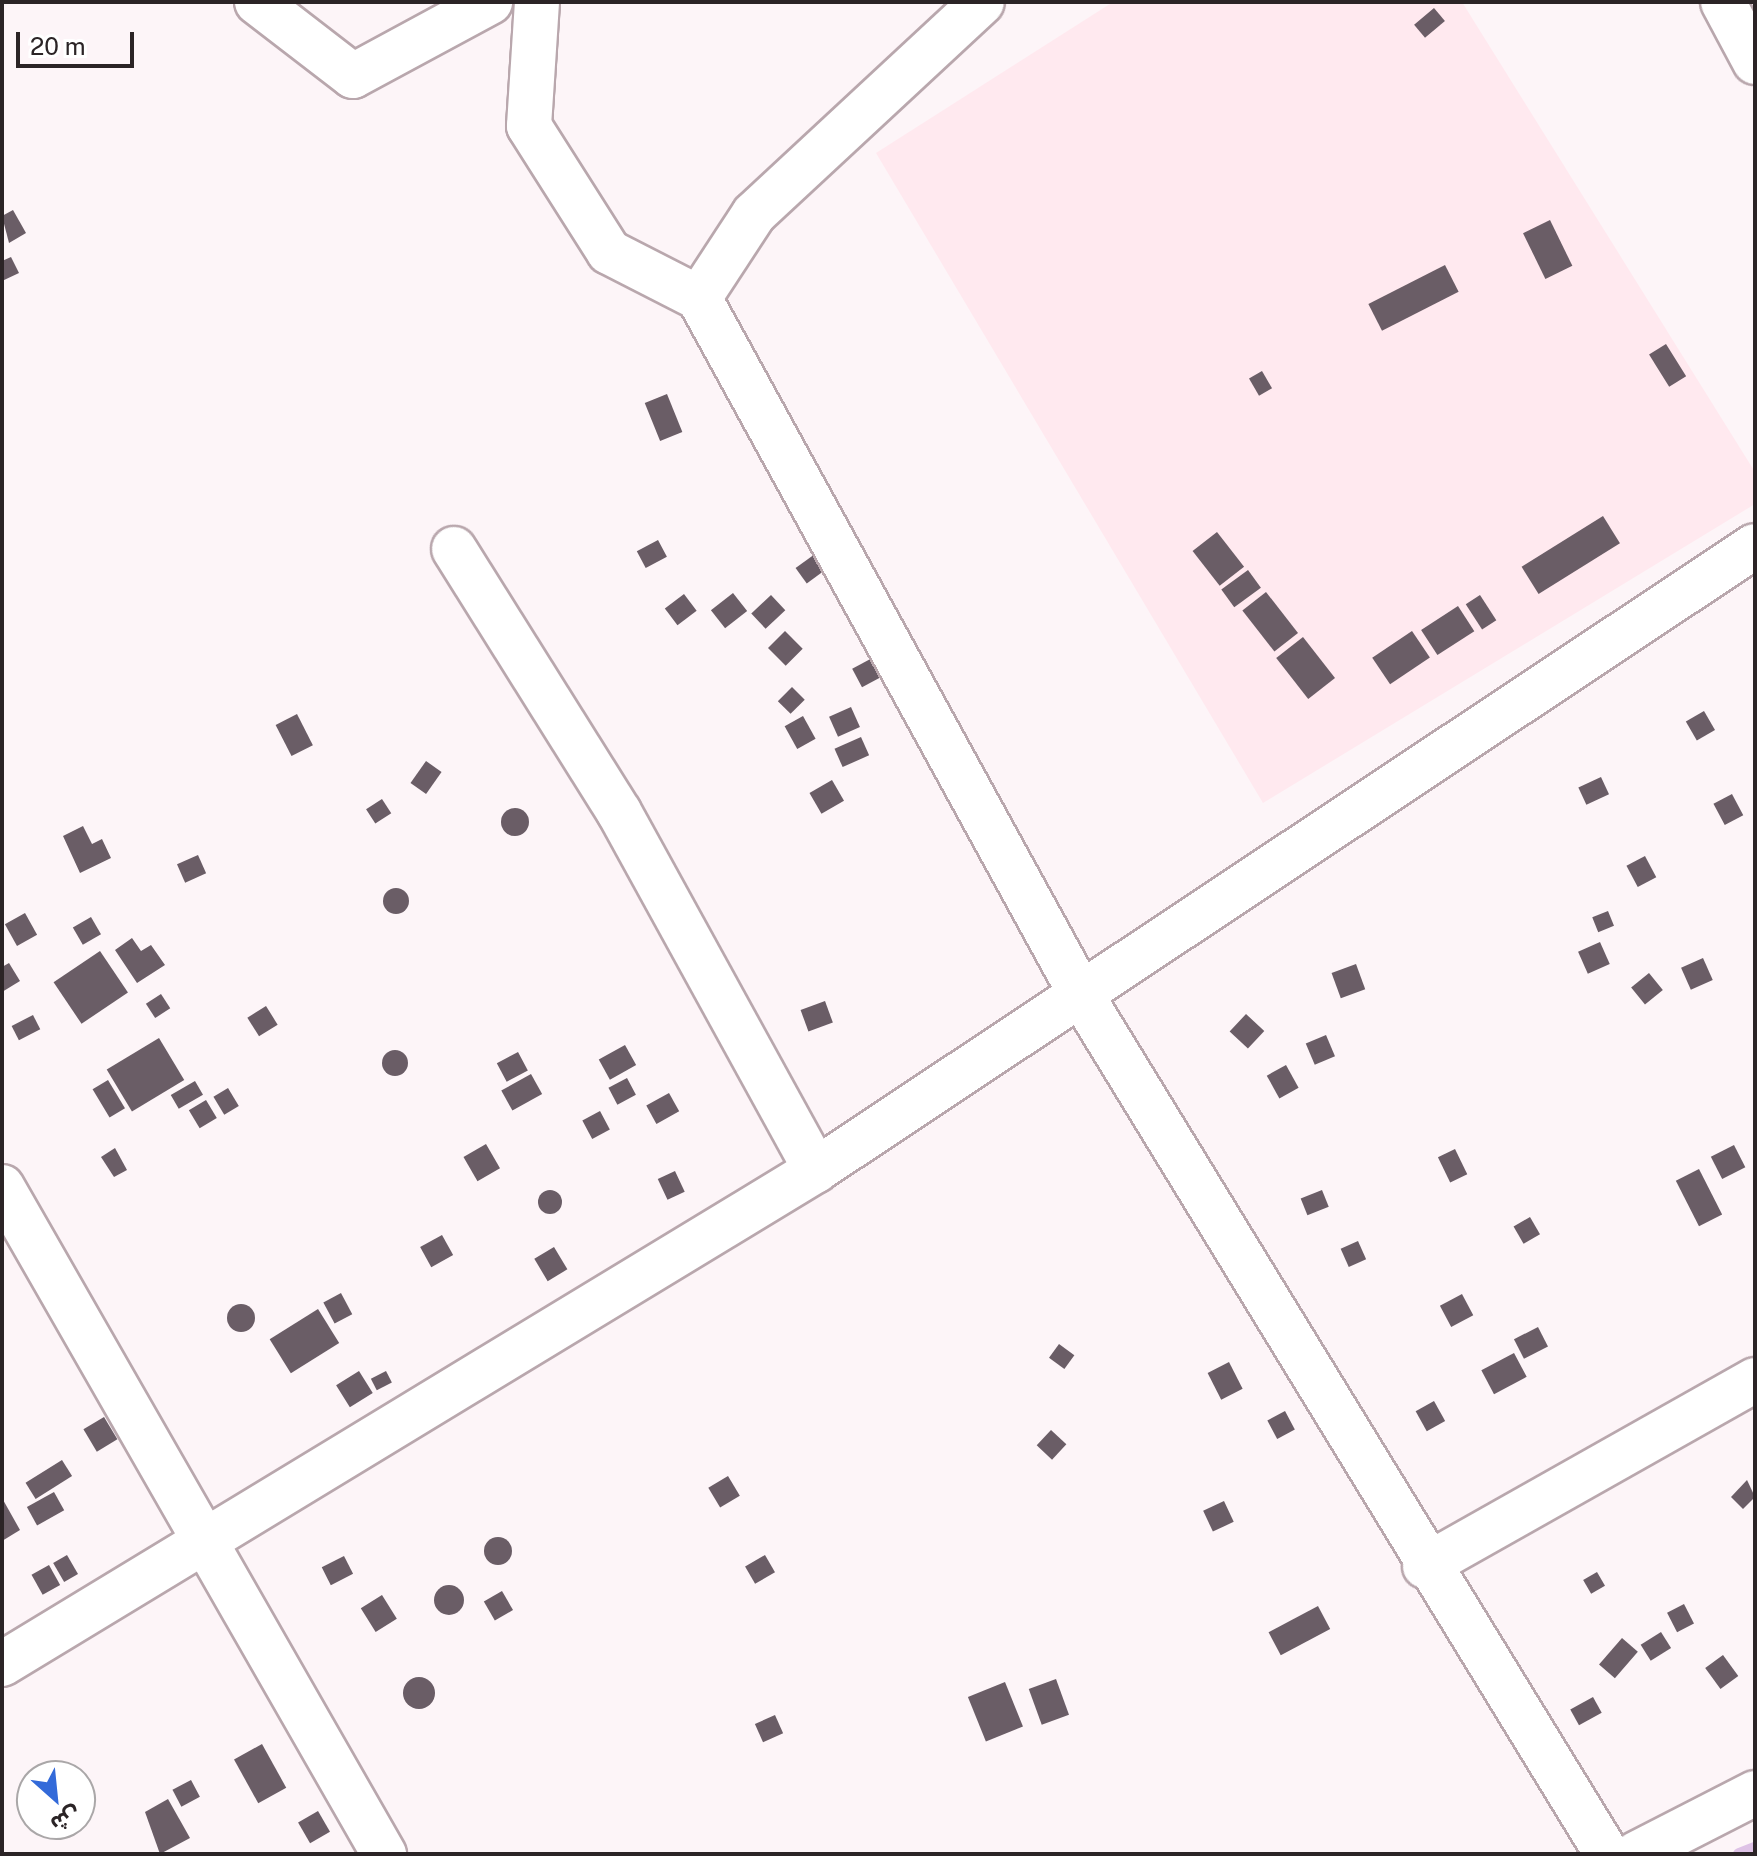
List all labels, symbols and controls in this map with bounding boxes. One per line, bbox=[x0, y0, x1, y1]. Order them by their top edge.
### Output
scale bar bbox=[20, 16, 138, 66]
text: 20 m bbox=[30, 32, 86, 60]
north arrow bbox=[16, 1760, 96, 1840]
text: ش bbox=[47, 1801, 85, 1838]

